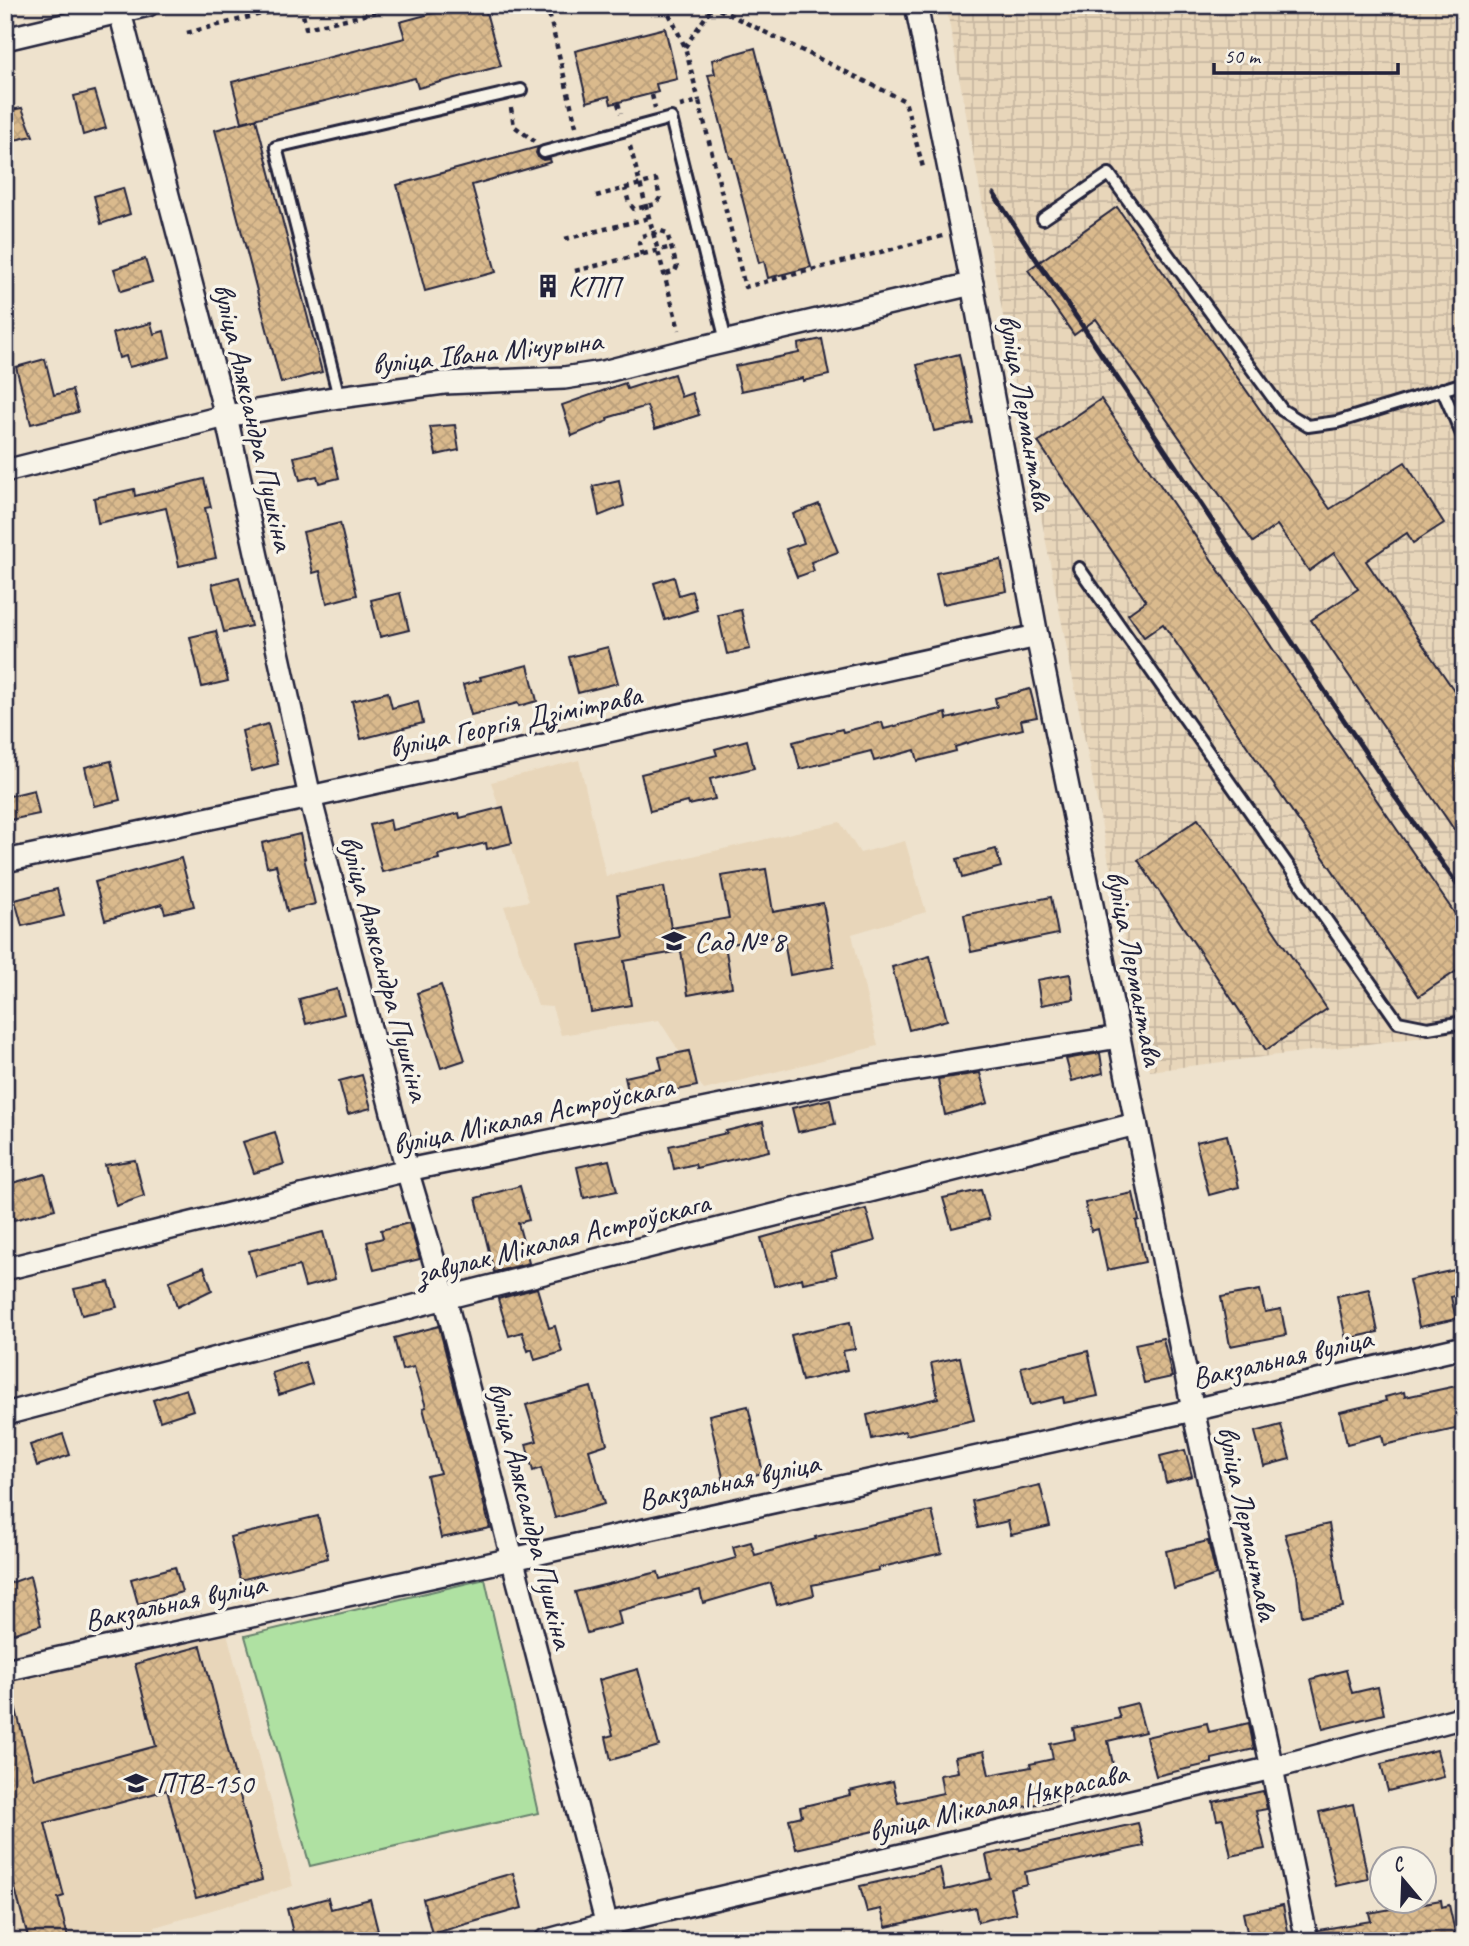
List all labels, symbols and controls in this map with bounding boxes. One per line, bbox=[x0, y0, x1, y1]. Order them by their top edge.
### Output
scale bar bbox=[1214, 32, 1397, 76]
text: 50 m bbox=[1224, 43, 1262, 69]
place label: КПП bbox=[568, 267, 624, 305]
building icon: КПП bbox=[534, 272, 562, 300]
street label: вуліца Аляксандра Пушкіна bbox=[205, 279, 304, 556]
street label: вуліца Лермантава bbox=[990, 311, 1062, 515]
street label: вуліца Івана Мічурына bbox=[370, 321, 606, 383]
street label: вуліца Георгія Дзімітрава bbox=[385, 675, 646, 766]
street label: вуліца Аляксандра Пушкіна bbox=[331, 831, 439, 1107]
street label: вуліца Лермантава bbox=[1097, 867, 1173, 1071]
place label: Сад № 8 bbox=[694, 922, 787, 960]
school or university icon: Сад № 8 bbox=[660, 927, 688, 955]
street label: вуліца Мікалая Астроўскага bbox=[389, 1066, 679, 1163]
street label: завулак Мікалая Астроўскага bbox=[409, 1183, 715, 1294]
street label: Вакзальная вуліца bbox=[1188, 1318, 1378, 1397]
street label: вуліца Аляксандра Пушкіна bbox=[479, 1378, 583, 1654]
street label: вуліца Лермантава bbox=[1209, 1422, 1288, 1626]
street label: Вакзальная вуліца bbox=[635, 1443, 825, 1519]
street label: Вакзальная вуліца bbox=[81, 1564, 271, 1640]
street label: вуліца Мікалая Някрасава bbox=[865, 1753, 1133, 1850]
place label: ПТВ-150 bbox=[156, 1764, 256, 1802]
school or university icon: ПТВ-150 bbox=[122, 1769, 150, 1797]
north arrow bbox=[1368, 1844, 1438, 1914]
text: С bbox=[1389, 1851, 1409, 1878]

